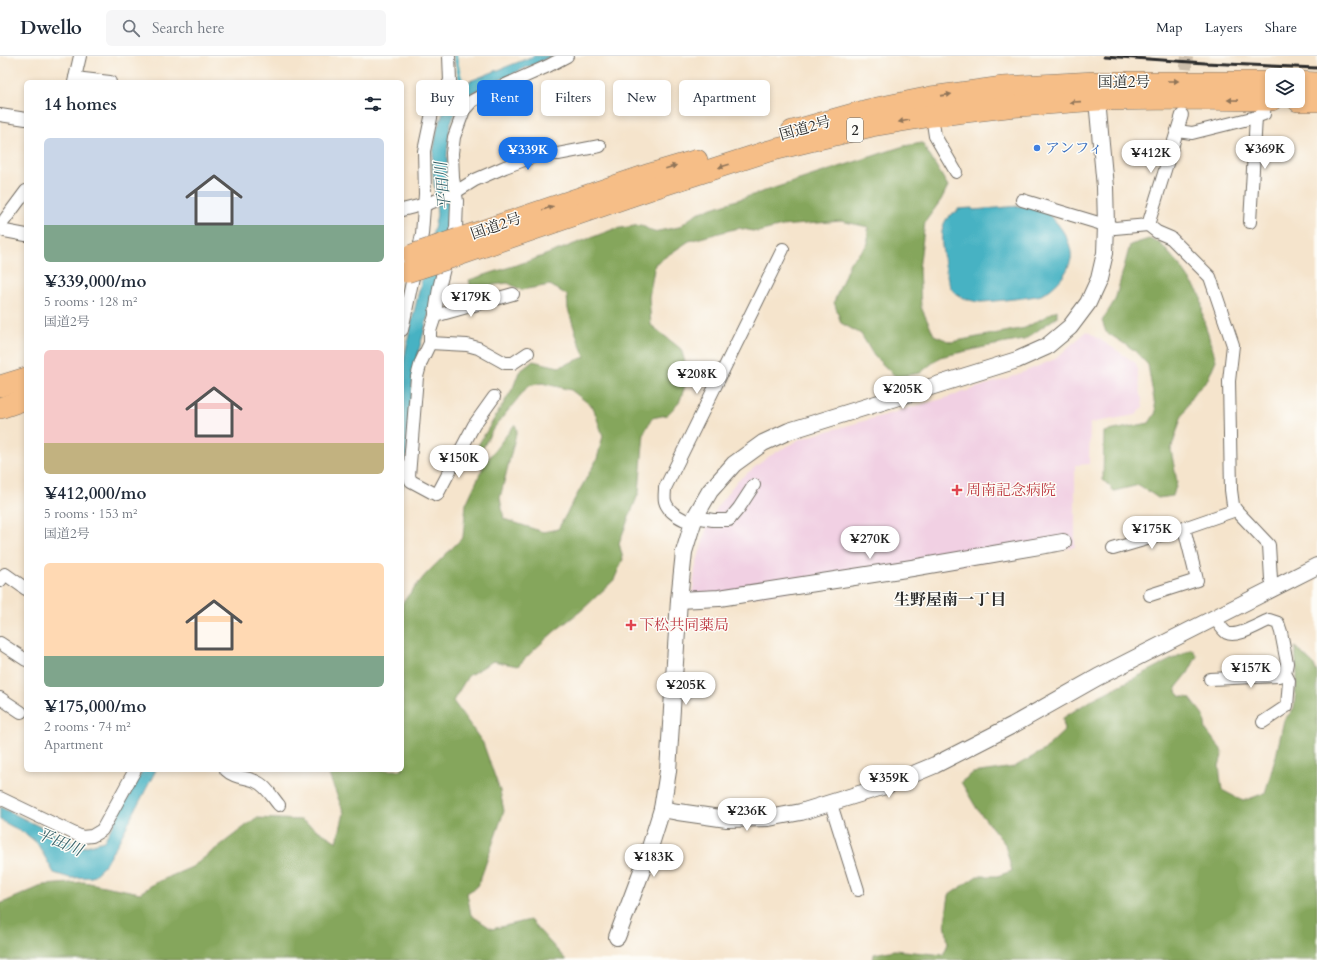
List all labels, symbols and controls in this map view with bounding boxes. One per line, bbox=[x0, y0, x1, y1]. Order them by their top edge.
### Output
search box bbox=[106, 10, 386, 46]
text: Dwello bbox=[20, 15, 82, 41]
icon: search bbox=[120, 17, 142, 39]
text: Search here bbox=[152, 18, 225, 38]
text: Map bbox=[1156, 18, 1183, 37]
text: Layers bbox=[1205, 18, 1243, 37]
text: Share bbox=[1265, 18, 1297, 37]
map controls bbox=[1265, 68, 1305, 108]
button: layers bbox=[1265, 68, 1305, 108]
street label: 国道2号 bbox=[1098, 72, 1150, 92]
one-way arrow bbox=[1167, 78, 1180, 84]
chip: Buy bbox=[416, 80, 469, 116]
chip: Rent bbox=[477, 80, 533, 116]
chip: Filters bbox=[541, 80, 605, 116]
chip: New bbox=[613, 80, 671, 116]
chip: Apartment bbox=[679, 80, 770, 116]
one-way arrow bbox=[940, 92, 952, 98]
text: 14 homes bbox=[44, 93, 117, 116]
icon: filters bbox=[362, 93, 384, 115]
one-way arrow bbox=[1226, 97, 1239, 103]
one-way arrow bbox=[1069, 98, 1081, 105]
street label: 国道2号 bbox=[777, 111, 833, 145]
road number: 2 bbox=[847, 118, 863, 142]
one-way arrow bbox=[898, 118, 910, 124]
pin: ¥369K bbox=[1237, 136, 1293, 170]
pin: ¥339K bbox=[500, 137, 556, 171]
place label: アンフィ bbox=[1045, 138, 1103, 158]
pin: ¥412K bbox=[1123, 140, 1179, 174]
text: ¥369K bbox=[1245, 140, 1285, 158]
text: ¥339K bbox=[508, 141, 548, 159]
marker: アンフィ bbox=[1032, 143, 1042, 153]
text: ¥412K bbox=[1131, 144, 1171, 162]
water label: 平田川 bbox=[430, 159, 456, 211]
one-way arrow bbox=[718, 163, 730, 169]
icon: home bbox=[178, 164, 250, 236]
one-way arrow bbox=[666, 164, 678, 170]
one-way arrow bbox=[543, 205, 555, 211]
street label: 国道2号 bbox=[468, 208, 524, 244]
text: ¥339,000/mo bbox=[44, 270, 146, 293]
pin: ¥179K bbox=[443, 284, 499, 318]
text: ¥179K bbox=[451, 288, 491, 306]
text: 5 rooms · 128 m² bbox=[44, 293, 137, 311]
text: 国道2号 bbox=[44, 313, 90, 331]
pin: ¥208K bbox=[669, 361, 725, 395]
text: ¥208K bbox=[677, 365, 717, 383]
icon: home bbox=[178, 376, 250, 448]
pin: ¥205K bbox=[875, 376, 931, 410]
text: ¥205K bbox=[883, 380, 923, 398]
pin: ¥150K bbox=[431, 445, 487, 479]
text: ¥150K bbox=[439, 449, 479, 467]
place label: 周南記念病院 bbox=[966, 480, 1056, 500]
text: ¥412,000/mo bbox=[44, 482, 146, 505]
marker: 周南記念病院 bbox=[951, 484, 963, 496]
text: 5 rooms · 153 m² bbox=[44, 505, 137, 523]
pin: ¥175K bbox=[1124, 516, 1180, 550]
text: ¥175K bbox=[1132, 520, 1172, 538]
text: 国道2号 bbox=[44, 525, 90, 543]
pin: ¥270K bbox=[842, 526, 898, 560]
text: ¥270K bbox=[850, 530, 890, 548]
icon: home bbox=[178, 589, 250, 661]
district label: 生野屋南一丁目 bbox=[894, 589, 1006, 611]
place label: 下松共同薬局 bbox=[639, 615, 729, 635]
marker: 下松共同薬局 bbox=[626, 620, 636, 630]
pin: ¥157K bbox=[1223, 655, 1279, 689]
text: ¥157K bbox=[1231, 659, 1271, 677]
pin: ¥205K bbox=[658, 672, 714, 706]
text: ¥205K bbox=[666, 676, 706, 694]
text: ¥175,000/mo bbox=[44, 695, 146, 718]
text: 2 rooms · 74 m² bbox=[44, 718, 131, 736]
text: Apartment bbox=[44, 736, 103, 754]
pin: ¥359K bbox=[861, 765, 917, 799]
text: ¥359K bbox=[869, 769, 909, 787]
pin: ¥236K bbox=[719, 798, 775, 832]
text: ¥236K bbox=[727, 802, 767, 820]
water label: 平田川 bbox=[33, 822, 88, 862]
pin: ¥183K bbox=[626, 844, 682, 878]
text: ¥183K bbox=[634, 848, 674, 866]

